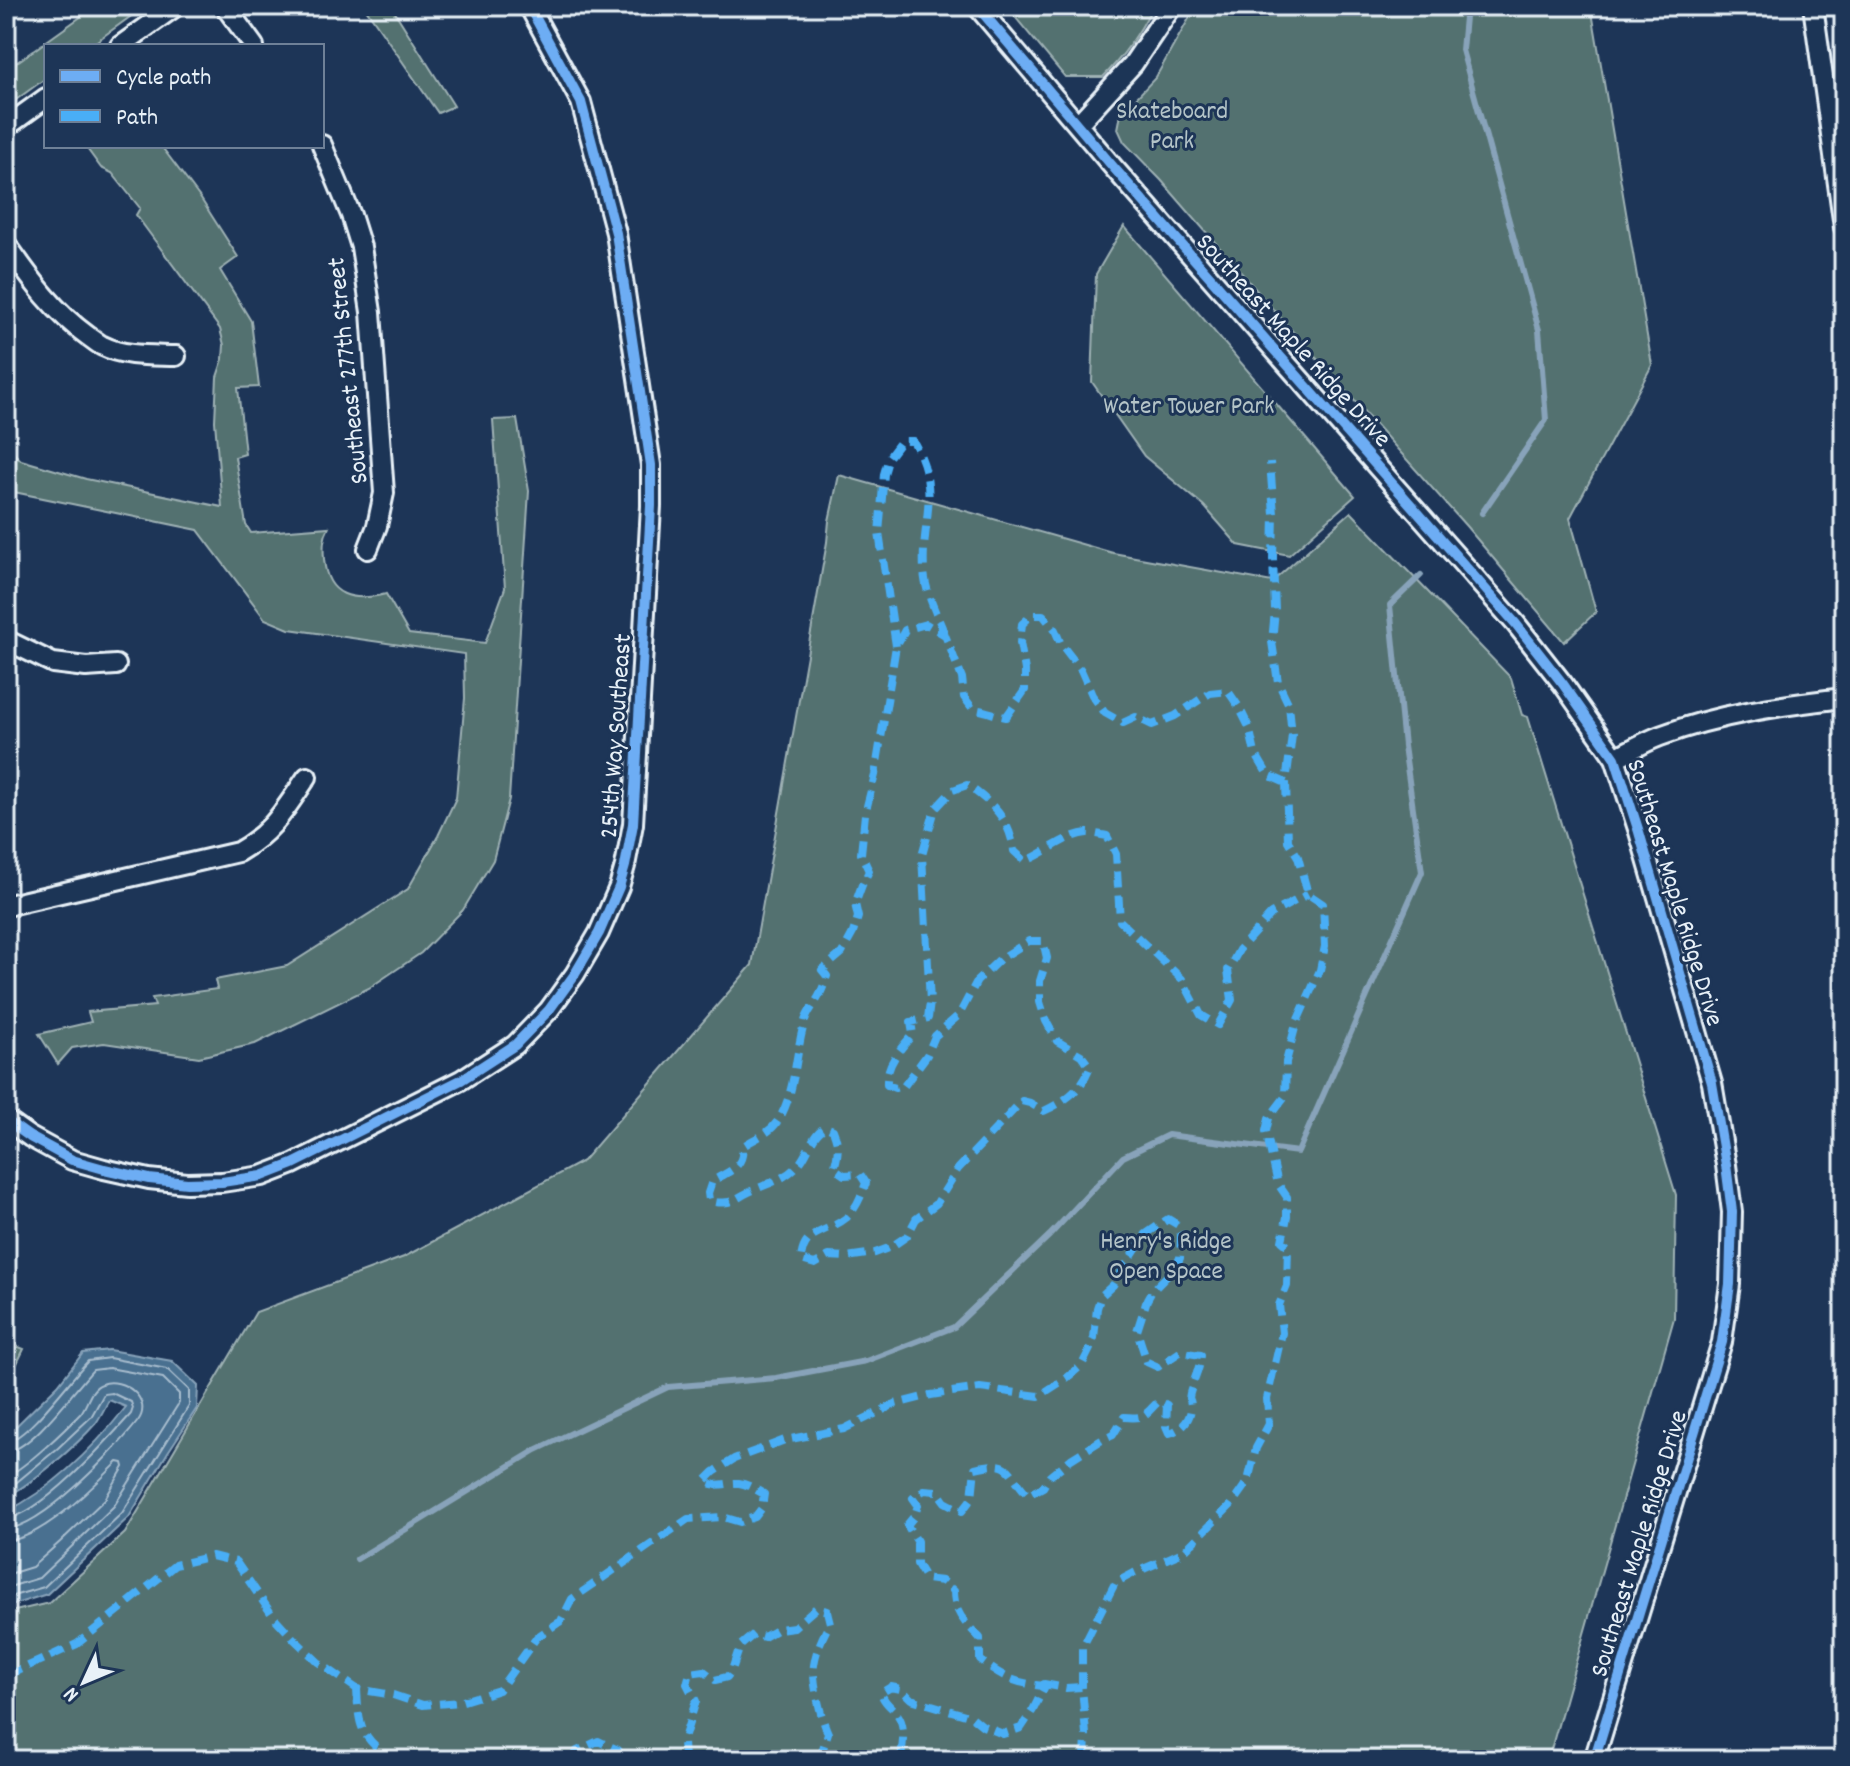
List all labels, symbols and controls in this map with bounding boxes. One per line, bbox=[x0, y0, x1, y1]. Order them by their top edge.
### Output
legend bbox=[44, 44, 324, 148]
text: Cycle path bbox=[116, 62, 211, 96]
park label: Skateboard Park bbox=[1116, 94, 1228, 161]
text: Path bbox=[116, 102, 158, 136]
street label: Southeast Maple Ridge Drive bbox=[1186, 226, 1399, 457]
street label: Southeast 277th Street bbox=[319, 255, 380, 486]
park label: Water Tower Park bbox=[1103, 389, 1275, 426]
street label: 254th Way Southeast bbox=[592, 632, 643, 840]
street label: Southeast Maple Ridge Drive bbox=[1615, 755, 1732, 1031]
park label: Henry's Ridge Open Space bbox=[1100, 1224, 1232, 1291]
street label: Southeast Maple Ridge Drive bbox=[1582, 1406, 1699, 1682]
north arrow bbox=[44, 1642, 124, 1722]
text: N bbox=[57, 1679, 87, 1708]

